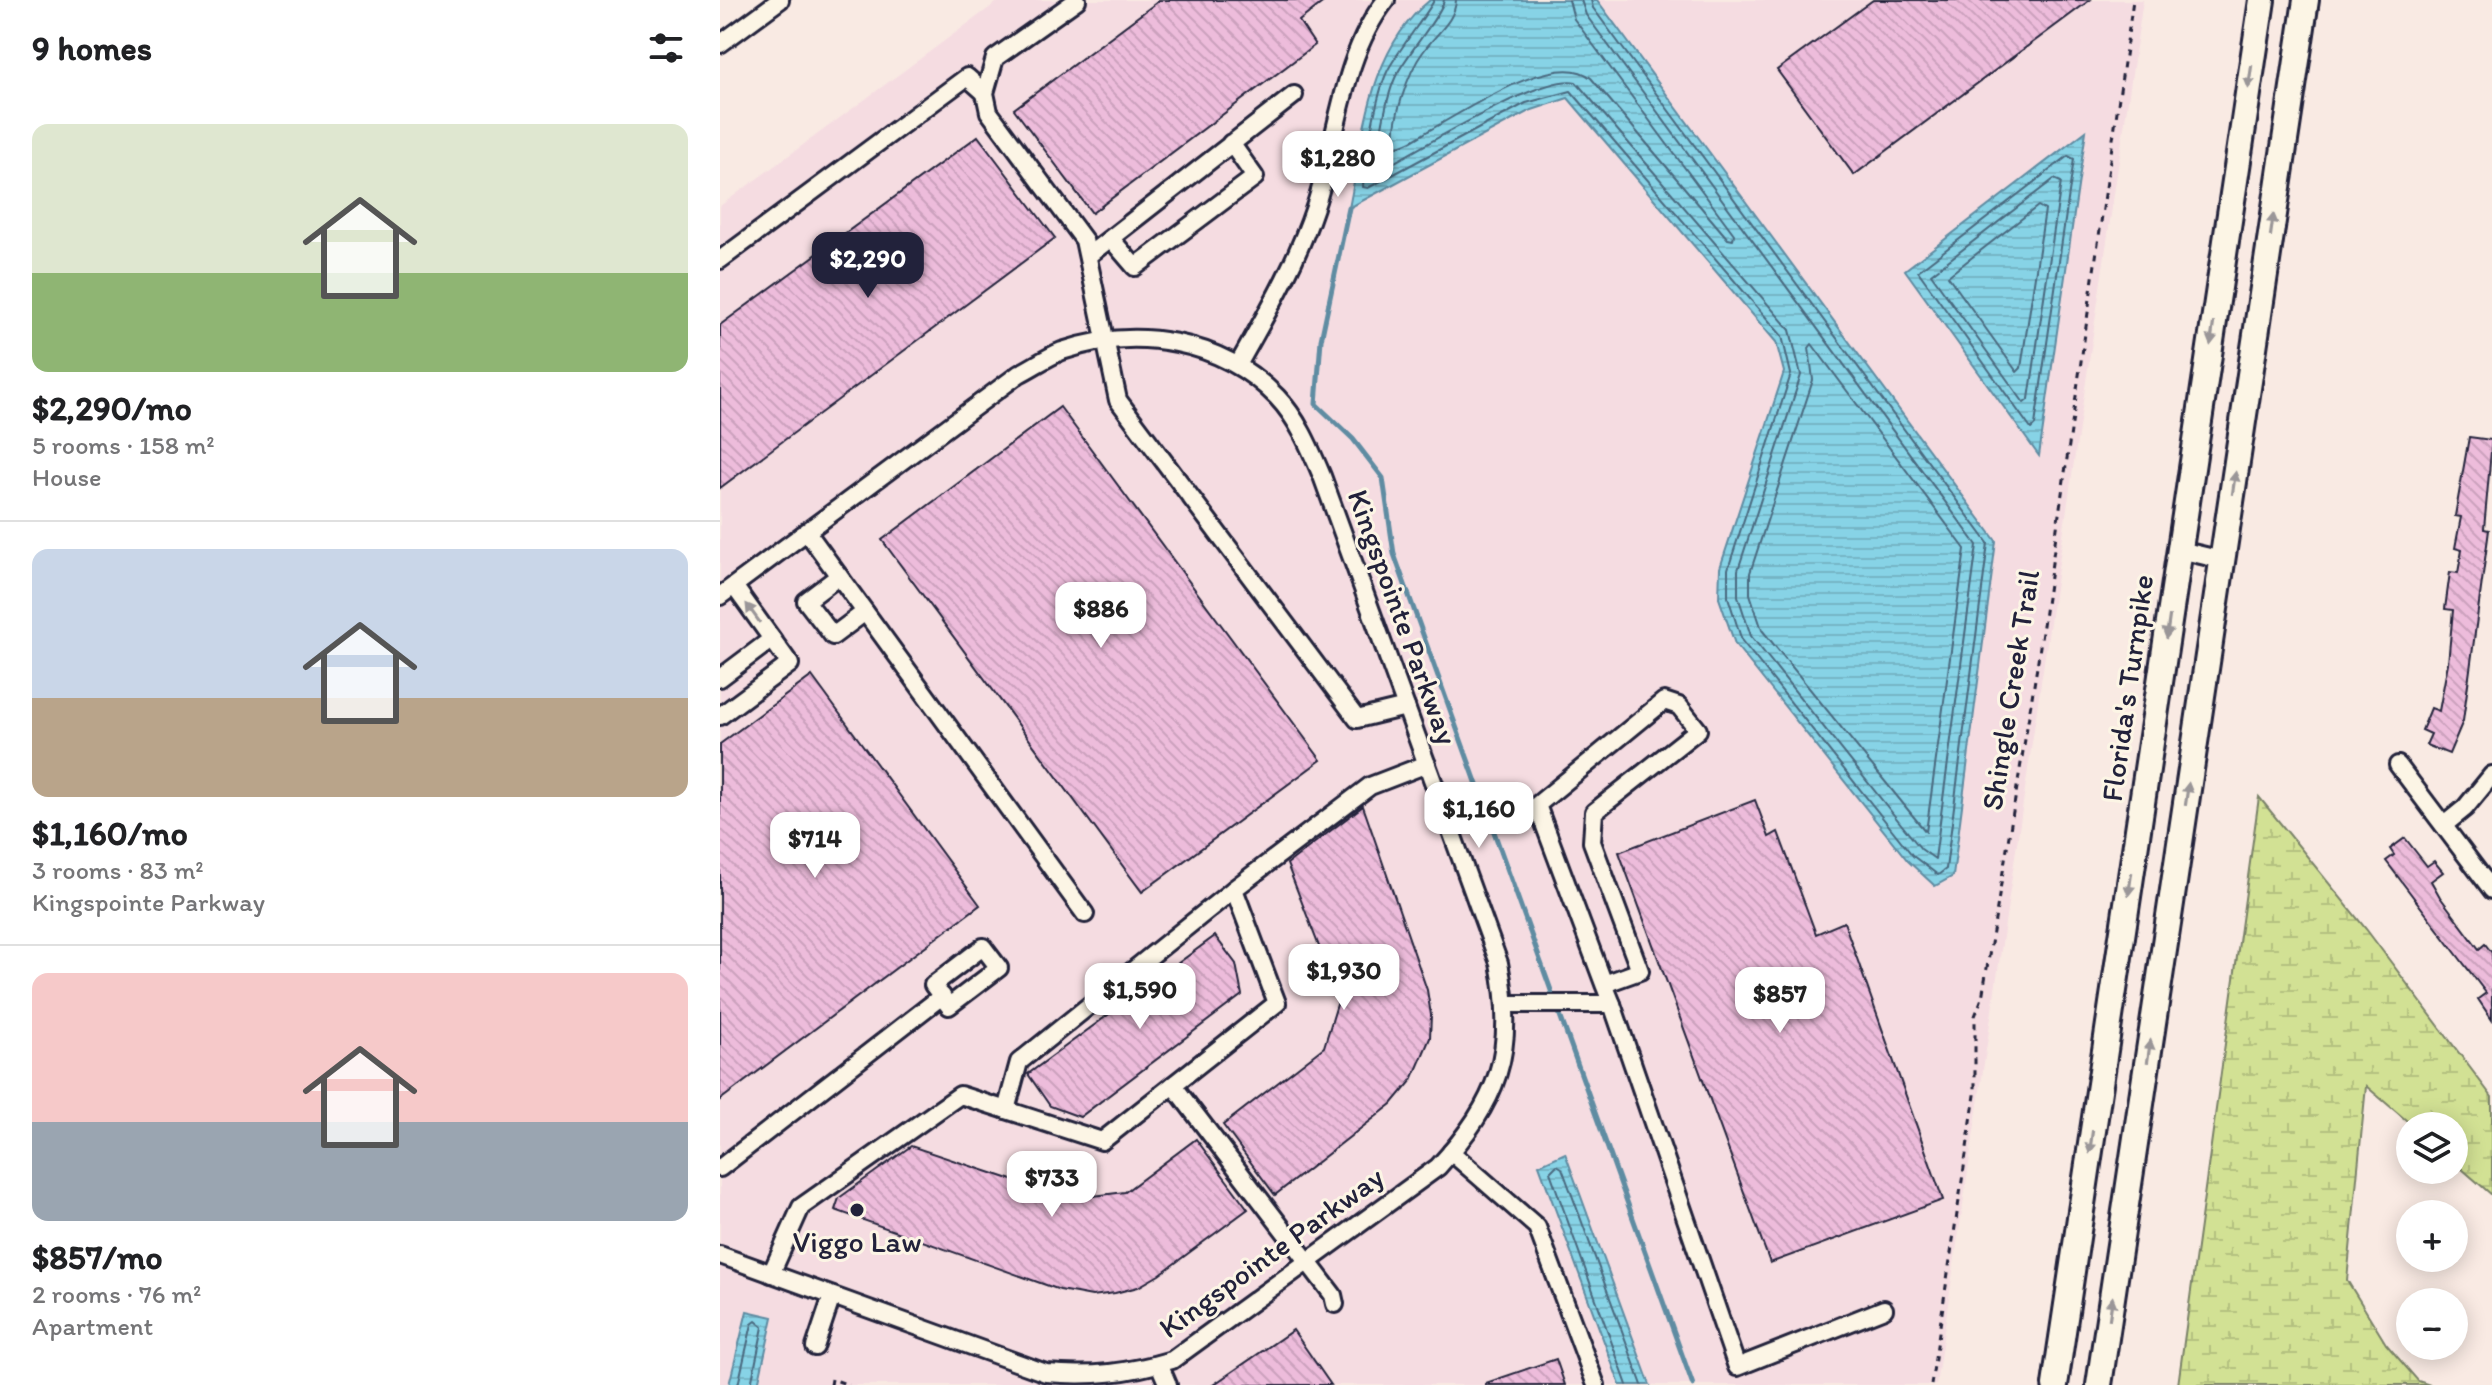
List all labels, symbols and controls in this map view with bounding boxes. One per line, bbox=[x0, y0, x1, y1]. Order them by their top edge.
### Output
icon: filters bbox=[644, 26, 688, 70]
text: 9 homes bbox=[32, 28, 152, 69]
one-way arrow bbox=[2243, 65, 2256, 90]
pin: $1,280 bbox=[1273, 131, 1403, 199]
text: $1,280 bbox=[1300, 141, 1376, 173]
icon: home bbox=[288, 176, 432, 320]
one-way arrow bbox=[2266, 213, 2279, 238]
pin: $2,290 bbox=[803, 232, 933, 300]
text: $2,290 bbox=[830, 242, 906, 274]
one-way arrow bbox=[2205, 322, 2218, 347]
text: $2,290/mo bbox=[32, 388, 192, 429]
text: 5 rooms · 158 m² bbox=[32, 429, 215, 461]
text: House bbox=[32, 461, 102, 493]
one-way arrow bbox=[2228, 470, 2241, 495]
street label: Kingspointe Parkway bbox=[1340, 484, 1466, 750]
street label: Shingle Creek Trail bbox=[1973, 567, 2047, 813]
street label: Florida's Turnpike bbox=[2093, 572, 2161, 804]
pin: $886 bbox=[1054, 582, 1148, 650]
text: $886 bbox=[1073, 592, 1129, 624]
icon: home bbox=[288, 601, 432, 745]
one-way arrow bbox=[746, 602, 761, 623]
one-way arrow bbox=[2161, 615, 2174, 640]
one-way arrow bbox=[2182, 781, 2194, 806]
pin: $1,160 bbox=[1414, 782, 1544, 850]
text: $1,160 bbox=[1442, 792, 1516, 824]
pin: $714 bbox=[768, 812, 862, 880]
text: $1,160/mo bbox=[32, 813, 188, 854]
text: $714 bbox=[788, 822, 842, 854]
text: 3 rooms · 83 m² bbox=[32, 854, 204, 886]
one-way arrow bbox=[2123, 872, 2136, 897]
text: Kingspointe Parkway bbox=[32, 886, 265, 918]
pin: $1,930 bbox=[1279, 944, 1409, 1012]
text: $1,930 bbox=[1306, 954, 1382, 986]
pin: $1,590 bbox=[1075, 963, 1205, 1031]
pin: $857 bbox=[1733, 967, 1827, 1035]
text: $1,590 bbox=[1103, 973, 1177, 1005]
text: $857 bbox=[1753, 977, 1807, 1009]
icon: home bbox=[288, 1025, 432, 1169]
one-way arrow bbox=[2143, 1038, 2156, 1063]
map controls bbox=[2396, 1112, 2468, 1360]
button: layers bbox=[2396, 1112, 2468, 1184]
one-way arrow bbox=[2084, 1129, 2097, 1154]
pin: $733 bbox=[1005, 1151, 1099, 1219]
street label: Kingspointe Parkway bbox=[1151, 1158, 1391, 1346]
text: $733 bbox=[1025, 1161, 1079, 1193]
button: + bbox=[2396, 1200, 2468, 1272]
marker: Viggo Law bbox=[848, 1201, 866, 1219]
place label: Viggo Law bbox=[792, 1223, 922, 1260]
text: $857/mo bbox=[32, 1237, 163, 1278]
text: 2 rooms · 76 m² bbox=[32, 1278, 201, 1310]
button: − bbox=[2396, 1288, 2468, 1360]
one-way arrow bbox=[2105, 1295, 2118, 1320]
text: Apartment bbox=[32, 1310, 153, 1342]

